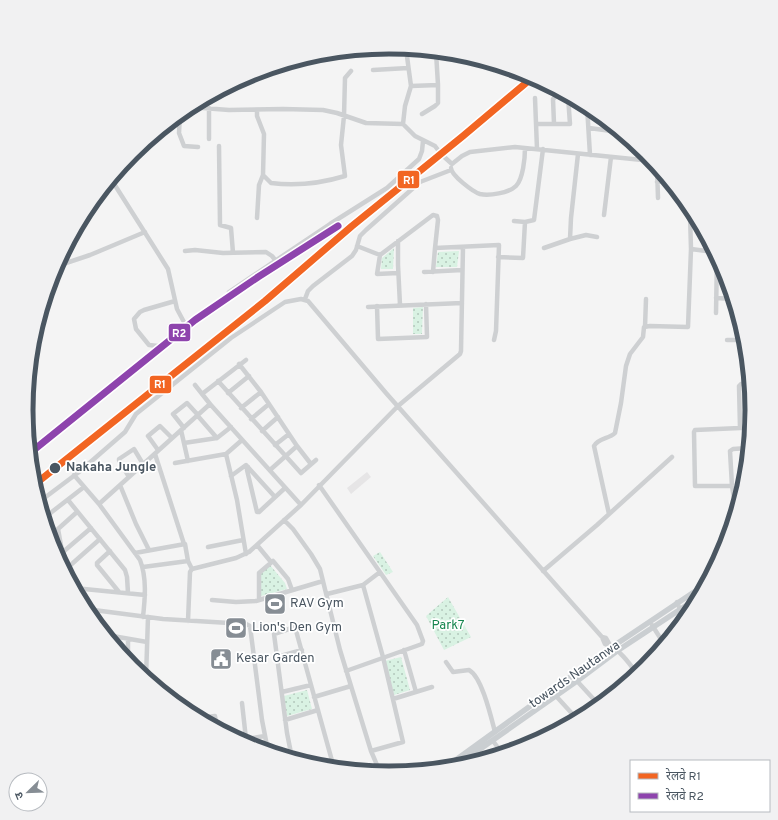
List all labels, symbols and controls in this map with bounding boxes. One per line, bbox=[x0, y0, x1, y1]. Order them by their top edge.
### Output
line badge: R1 bbox=[397, 170, 420, 189]
text: R1 bbox=[403, 174, 415, 188]
line badge: R2 bbox=[168, 323, 191, 342]
text: R2 bbox=[172, 327, 186, 341]
line badge: R1 bbox=[149, 375, 172, 394]
text: R1 bbox=[154, 378, 166, 392]
place label: Nakaha Jungle bbox=[66, 460, 156, 476]
marker: Nakaha Jungle bbox=[48, 461, 62, 475]
sports icon: RAV Gym bbox=[262, 591, 288, 617]
place label: RAV Gym bbox=[290, 596, 344, 612]
sports icon: Lion's Den Gym bbox=[223, 615, 249, 641]
park label: Park7 bbox=[431, 618, 465, 634]
place label: Lion's Den Gym bbox=[252, 620, 342, 636]
street label: towards Nautanwa bbox=[526, 638, 624, 712]
public building icon: Kesar Garden bbox=[208, 646, 234, 672]
place label: Kesar Garden bbox=[236, 651, 315, 667]
legend bbox=[630, 760, 770, 812]
text: रेलवे R1 bbox=[666, 768, 701, 785]
north arrow bbox=[8, 772, 48, 812]
text: रेलवे R2 bbox=[666, 788, 704, 805]
text: उ bbox=[12, 789, 27, 801]

